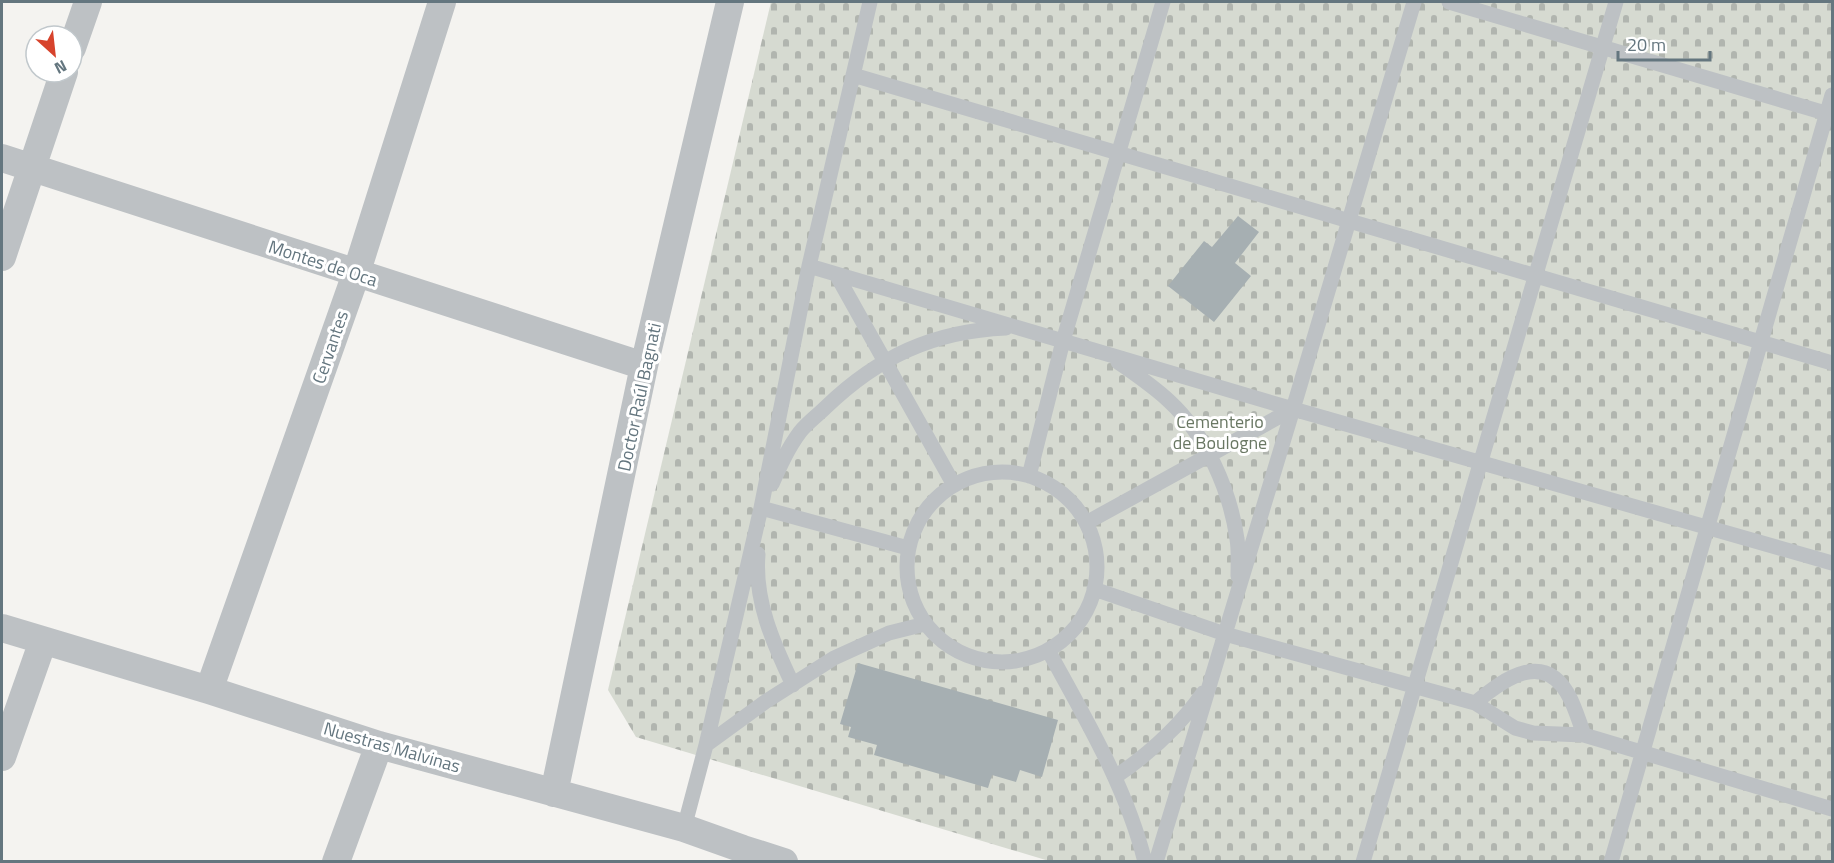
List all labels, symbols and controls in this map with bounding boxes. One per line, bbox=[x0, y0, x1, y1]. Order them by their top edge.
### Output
north arrow bbox=[24, 24, 84, 84]
scale bar bbox=[1618, 24, 1710, 62]
text: 20 m bbox=[1627, 31, 1666, 58]
text: N bbox=[50, 54, 71, 81]
street label: Montes de Oca bbox=[265, 233, 381, 293]
street label: Cervantes bbox=[305, 307, 355, 387]
street label: Doctor Raúl Bagnati bbox=[610, 320, 668, 474]
park label: Cementerio de Boulogne bbox=[1173, 408, 1267, 456]
street label: Nuestras Malvinas bbox=[320, 715, 464, 779]

